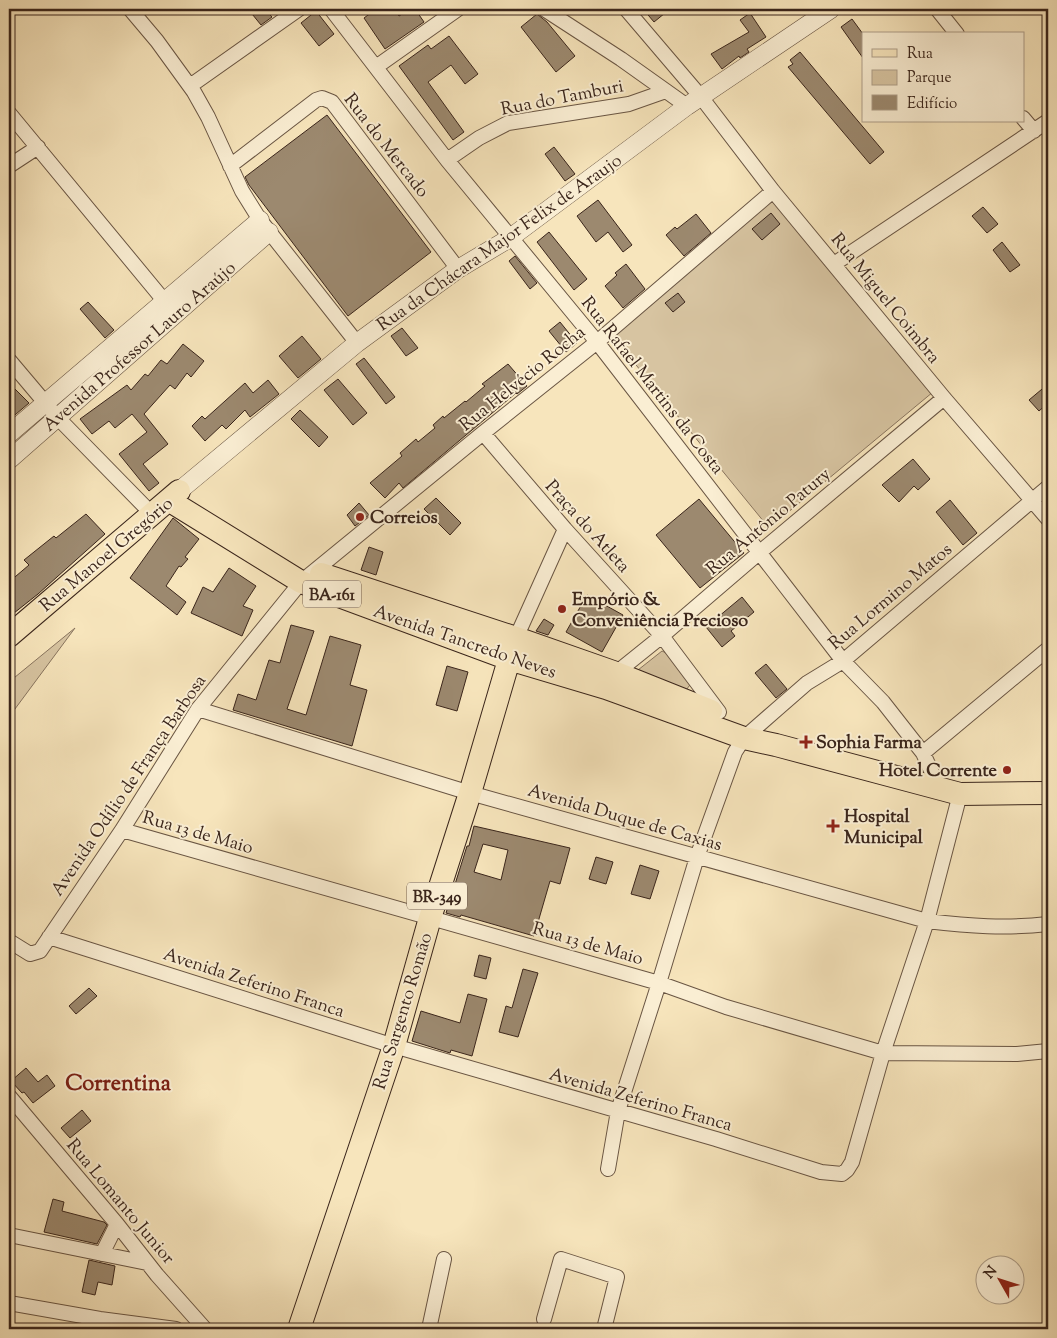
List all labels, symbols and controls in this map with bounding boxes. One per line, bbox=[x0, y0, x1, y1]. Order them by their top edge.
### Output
legend bbox=[862, 32, 1024, 122]
text: Rua bbox=[907, 44, 933, 65]
text: Parque bbox=[907, 68, 951, 89]
street label: Rua do Tamburi bbox=[499, 74, 626, 124]
street label: Rua do Mercado bbox=[336, 89, 435, 204]
text: Edifício bbox=[907, 94, 957, 115]
street label: Rua da Chácara Major Felix de Araujo bbox=[372, 149, 628, 339]
street label: Rua Miguel Coimbra bbox=[824, 228, 945, 370]
street label: Avenida Professor Lauro Araújo bbox=[38, 256, 243, 439]
street label: Rua Rafael Martins da Costa bbox=[574, 292, 729, 481]
street label: Rua Helvécio Rocha bbox=[455, 321, 592, 439]
street label: Rua Antônio Patury bbox=[701, 463, 837, 582]
street label: Praça do Atleta bbox=[538, 475, 635, 579]
street label: Rua Manoel Gregório bbox=[35, 492, 180, 619]
place label: Correios bbox=[370, 506, 438, 532]
marker: Correios bbox=[354, 511, 366, 523]
street label: Rua Lormino Matos bbox=[824, 538, 959, 657]
road number: BA-161 bbox=[303, 580, 361, 608]
place label: Empório & Conveniência Precioso bbox=[572, 588, 748, 635]
street label: Avenida Tancredo Neves bbox=[369, 599, 559, 686]
marker: Empório & Conveniência Precioso bbox=[556, 603, 568, 615]
street label: Avenida Odílio de França Barbosa bbox=[46, 670, 214, 902]
place label: Sophia Farma bbox=[816, 731, 922, 757]
marker: Sophia Farma bbox=[800, 736, 812, 748]
place label: Hotel Corrente bbox=[879, 759, 998, 785]
marker: Hotel Corrente bbox=[1001, 764, 1013, 776]
street label: Avenida Duque de Caxias bbox=[524, 779, 725, 859]
place label: Hospital Municipal bbox=[844, 805, 924, 852]
street label: Rua 13 de Maio bbox=[139, 806, 256, 862]
marker: Hospital Municipal bbox=[826, 819, 840, 833]
road number: BR-349 bbox=[407, 882, 467, 909]
street label: Rua 13 de Maio bbox=[529, 917, 646, 973]
street label: Rua Sargento Romão bbox=[368, 930, 440, 1093]
street label: Avenida Zeferino Franca bbox=[159, 942, 347, 1026]
street label: Avenida Zeferino Franca bbox=[546, 1062, 735, 1140]
district label: Correntina bbox=[65, 1069, 172, 1101]
street label: Rua Lomanto Junior bbox=[59, 1134, 180, 1271]
north arrow bbox=[974, 1256, 1024, 1306]
text: N bbox=[980, 1262, 1003, 1284]

